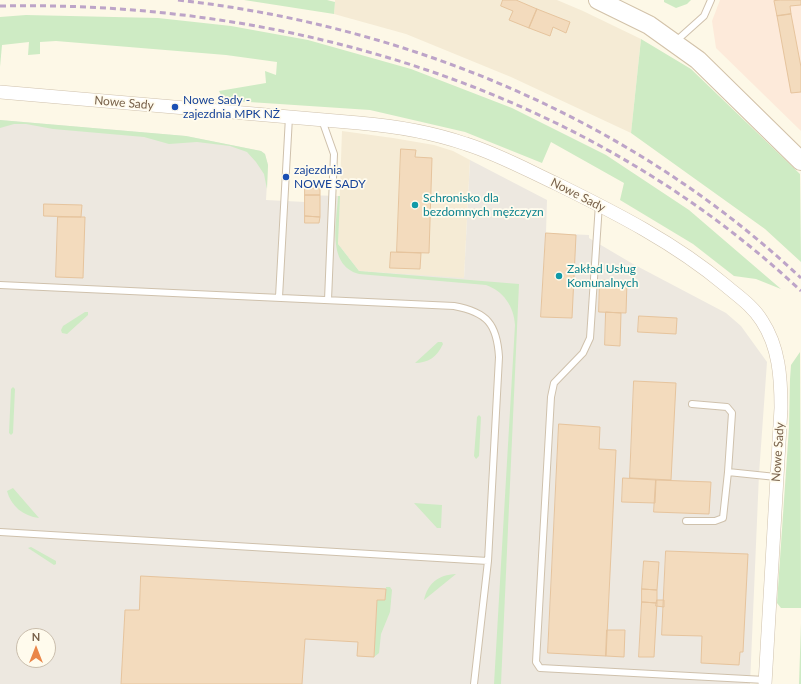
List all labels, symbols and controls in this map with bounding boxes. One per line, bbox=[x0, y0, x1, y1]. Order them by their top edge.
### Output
street label: Nowe Sady bbox=[94, 93, 154, 113]
place label: Nowe Sady - zajezdnia MPK NŻ bbox=[183, 93, 280, 121]
marker: Nowe Sady - zajezdnia MPK NŻ bbox=[170, 102, 180, 112]
place label: zajezdnia NOWE SADY bbox=[294, 163, 366, 191]
marker: zajezdnia NOWE SADY bbox=[281, 172, 291, 182]
street label: Nowe Sady bbox=[548, 175, 608, 215]
place label: Schronisko dla bezdomnych mężczyzn bbox=[423, 191, 544, 219]
marker: Schronisko dla bezdomnych mężczyzn bbox=[410, 200, 420, 210]
place label: Zakład Usług Komunalnych bbox=[567, 262, 638, 290]
marker: Zakład Usług Komunalnych bbox=[554, 271, 564, 281]
street label: Nowe Sady bbox=[769, 422, 787, 482]
north arrow bbox=[16, 628, 56, 668]
text: N bbox=[32, 630, 40, 643]

